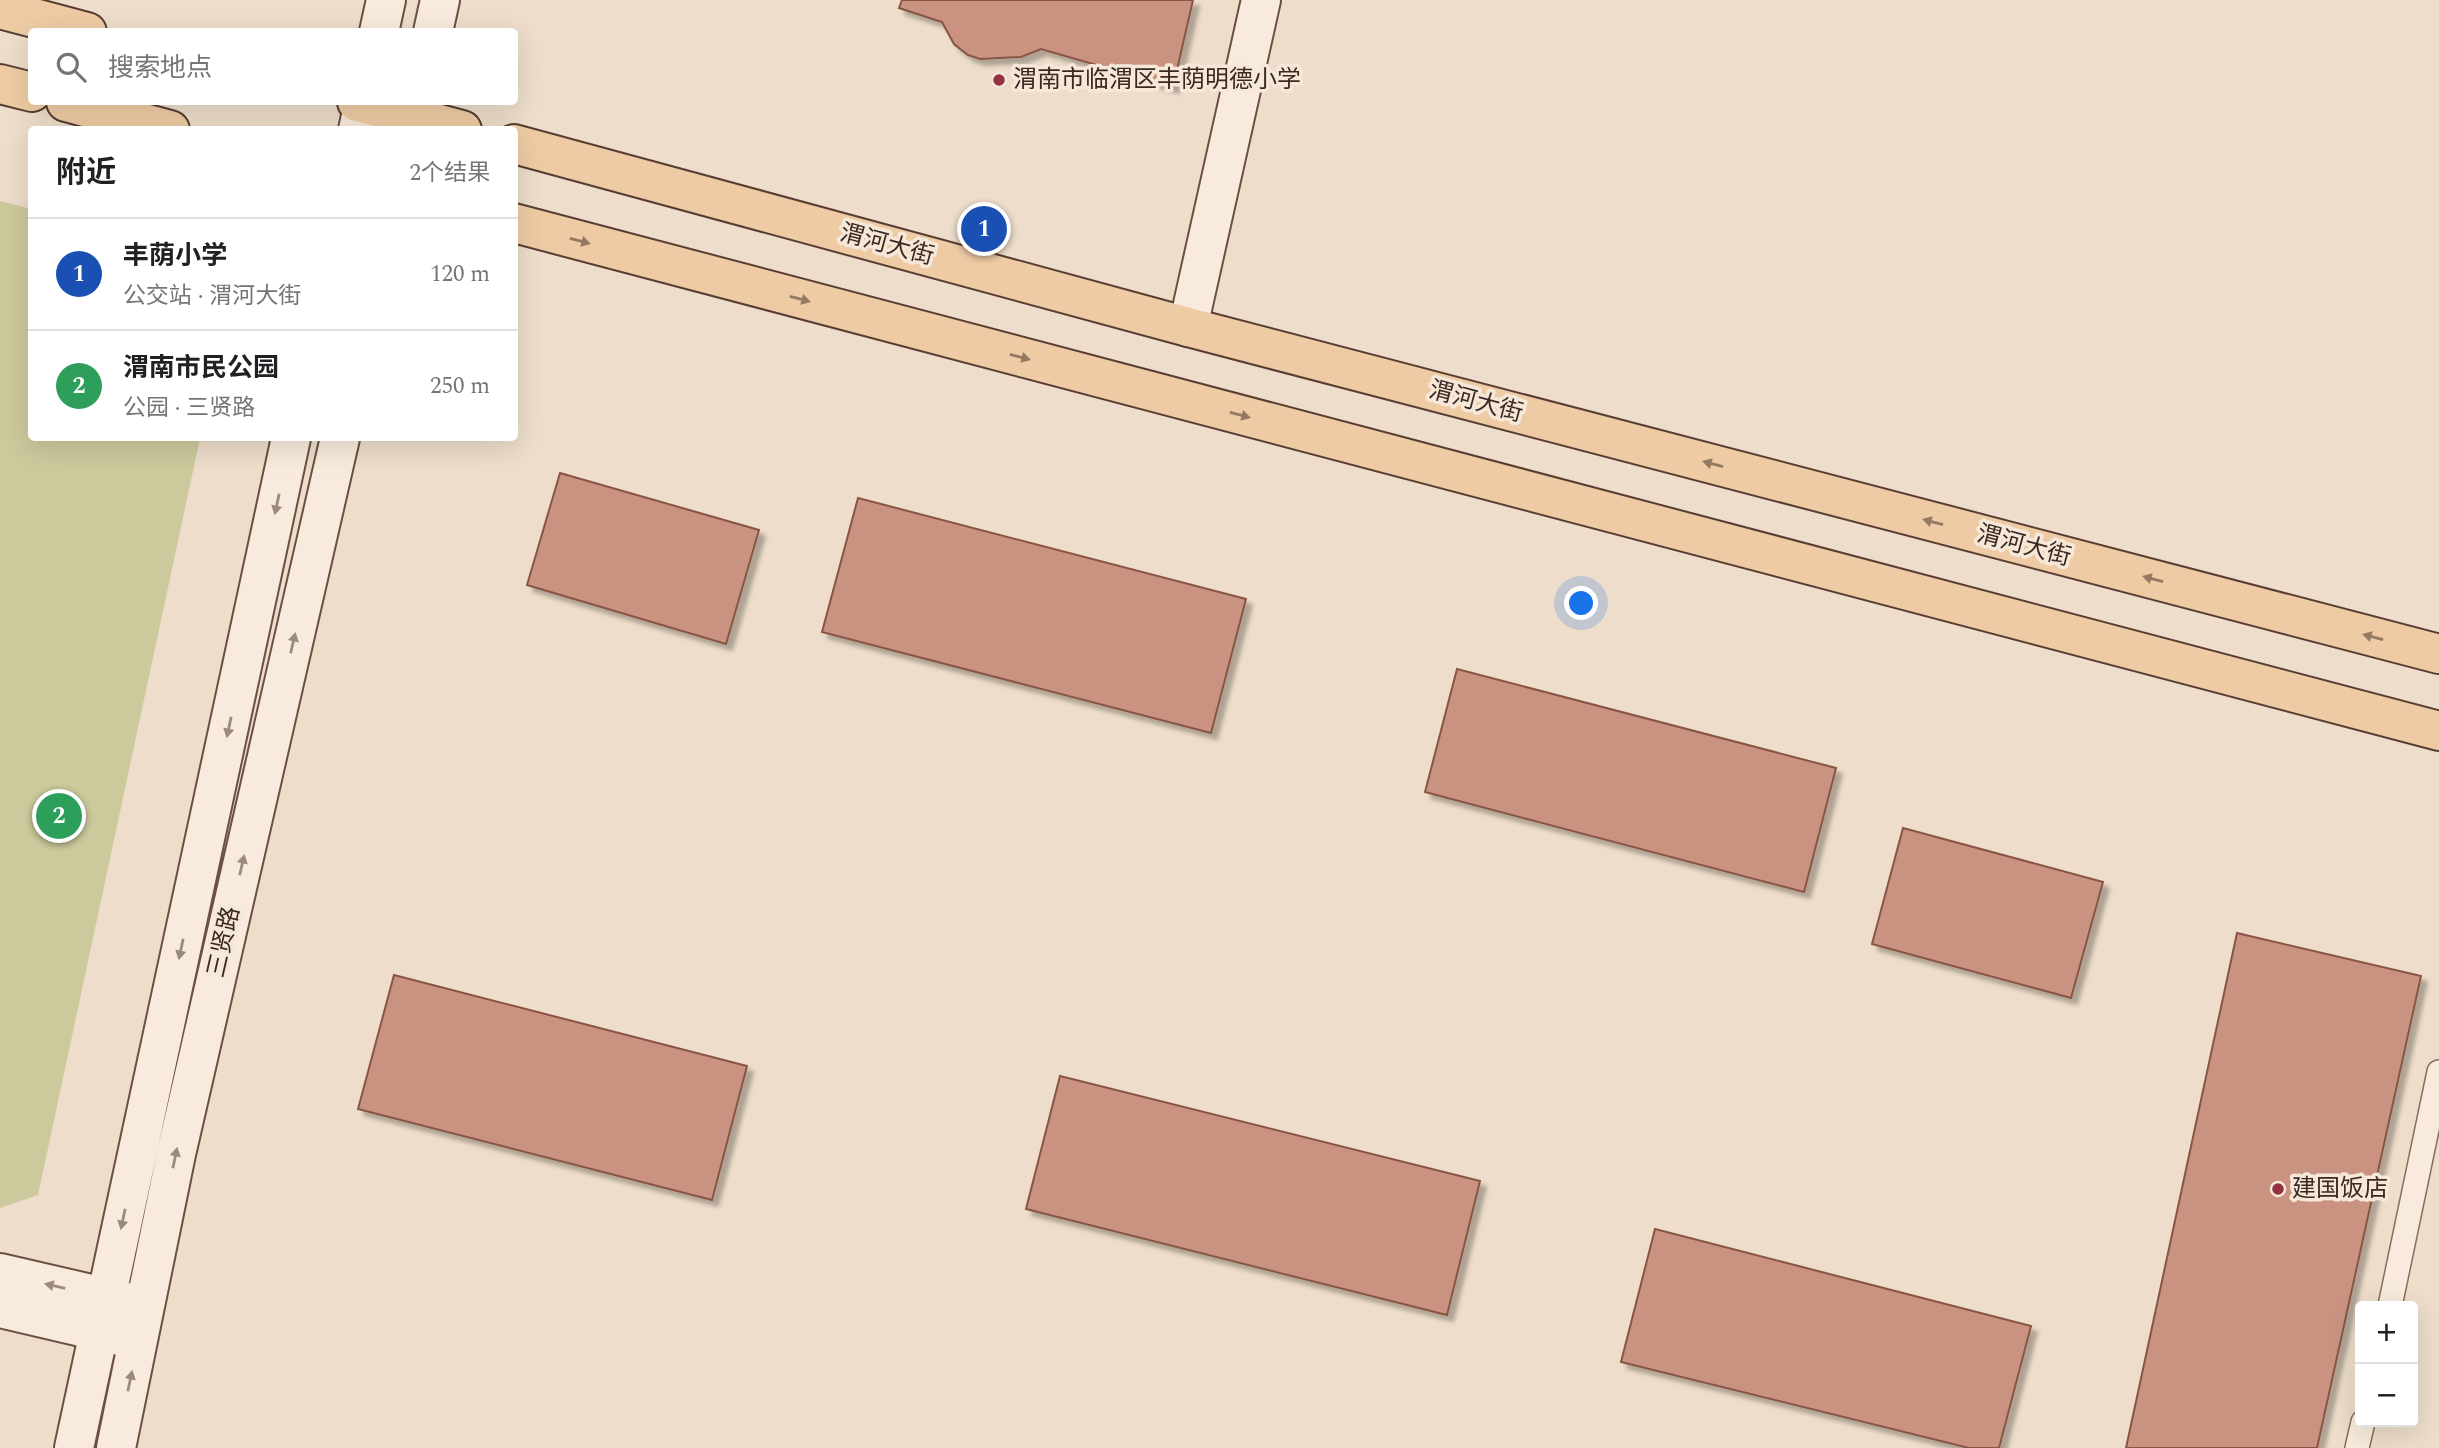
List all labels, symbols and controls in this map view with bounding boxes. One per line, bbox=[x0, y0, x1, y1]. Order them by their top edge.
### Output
search box bbox=[28, 28, 518, 105]
icon: search bbox=[52, 48, 90, 86]
text: 搜索地点 bbox=[108, 48, 212, 88]
place label: 渭南市临渭区丰荫明德小学 bbox=[1013, 62, 1301, 98]
marker: 渭南市临渭区丰荫明德小学 bbox=[991, 72, 1007, 88]
text: 附近 bbox=[56, 150, 116, 196]
text: 2个结果 bbox=[410, 156, 490, 191]
pin: 1 bbox=[961, 203, 1007, 255]
street label: 渭河大街 bbox=[836, 215, 938, 275]
text: 丰荫小学 bbox=[123, 236, 227, 276]
one-way arrow bbox=[570, 236, 591, 246]
text: 1 bbox=[73, 257, 85, 292]
text: 120 m bbox=[430, 257, 490, 292]
text: 公交站 · 渭河大街 bbox=[123, 279, 301, 314]
one-way arrow bbox=[790, 294, 811, 304]
text: 渭南市民公园 bbox=[123, 348, 279, 388]
one-way arrow bbox=[1010, 352, 1031, 362]
text: 2 bbox=[73, 369, 85, 404]
text: 250 m bbox=[430, 369, 490, 404]
street label: 渭河大街 bbox=[1425, 372, 1527, 432]
text: 公园 · 三贤路 bbox=[123, 391, 255, 426]
one-way arrow bbox=[1230, 410, 1251, 420]
one-way arrow bbox=[1701, 458, 1723, 469]
one-way arrow bbox=[271, 493, 282, 515]
one-way arrow bbox=[1922, 516, 1944, 527]
street label: 渭河大街 bbox=[1973, 516, 2075, 576]
one-way arrow bbox=[2142, 573, 2164, 584]
your location bbox=[1564, 586, 1598, 620]
one-way arrow bbox=[2362, 631, 2384, 642]
one-way arrow bbox=[288, 632, 299, 654]
one-way arrow bbox=[224, 716, 235, 738]
pin: 2 bbox=[36, 790, 82, 842]
one-way arrow bbox=[237, 854, 248, 876]
street label: 三贤路 bbox=[198, 903, 250, 981]
one-way arrow bbox=[176, 938, 187, 960]
one-way arrow bbox=[170, 1147, 181, 1169]
place label: 建国饭店 bbox=[2292, 1171, 2388, 1207]
marker: 建国饭店 bbox=[2270, 1181, 2286, 1197]
one-way arrow bbox=[117, 1208, 128, 1230]
one-way arrow bbox=[44, 1280, 66, 1291]
map controls bbox=[2355, 1301, 2418, 1427]
button: + bbox=[2355, 1301, 2418, 1364]
button: − bbox=[2355, 1364, 2418, 1427]
one-way arrow bbox=[125, 1370, 136, 1392]

